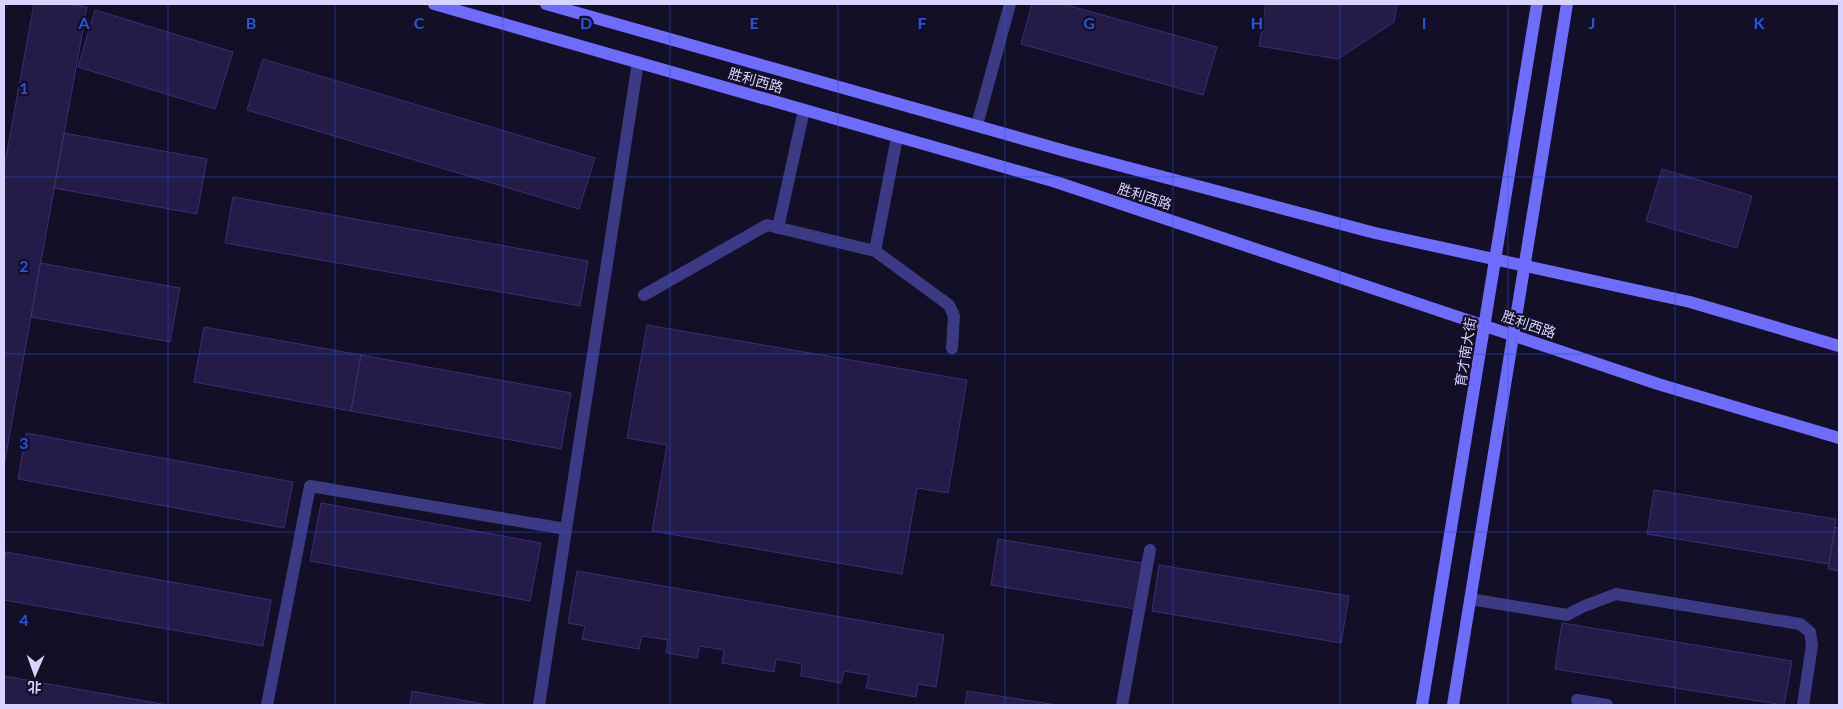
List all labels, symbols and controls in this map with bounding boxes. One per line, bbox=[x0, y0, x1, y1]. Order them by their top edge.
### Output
text: A bbox=[77, 13, 90, 32]
text: B bbox=[246, 13, 256, 32]
text: C bbox=[414, 13, 425, 32]
text: D bbox=[580, 13, 592, 32]
text: E bbox=[749, 13, 759, 32]
text: F bbox=[917, 13, 927, 32]
text: G bbox=[1083, 13, 1095, 32]
text: H bbox=[1251, 13, 1263, 32]
text: I bbox=[1422, 13, 1426, 32]
text: J bbox=[1589, 13, 1595, 32]
text: K bbox=[1754, 13, 1766, 32]
street label: 胜利西路 bbox=[727, 64, 785, 96]
text: 1 bbox=[19, 78, 29, 97]
street label: 胜利西路 bbox=[1116, 179, 1174, 213]
text: 2 bbox=[19, 256, 29, 275]
street label: 胜利西路 bbox=[1500, 307, 1558, 341]
street label: 育才南大街 bbox=[1451, 316, 1479, 388]
text: 3 bbox=[19, 433, 29, 452]
text: 4 bbox=[19, 610, 29, 629]
north arrow bbox=[10, 649, 60, 699]
text: 北 bbox=[27, 679, 42, 696]

